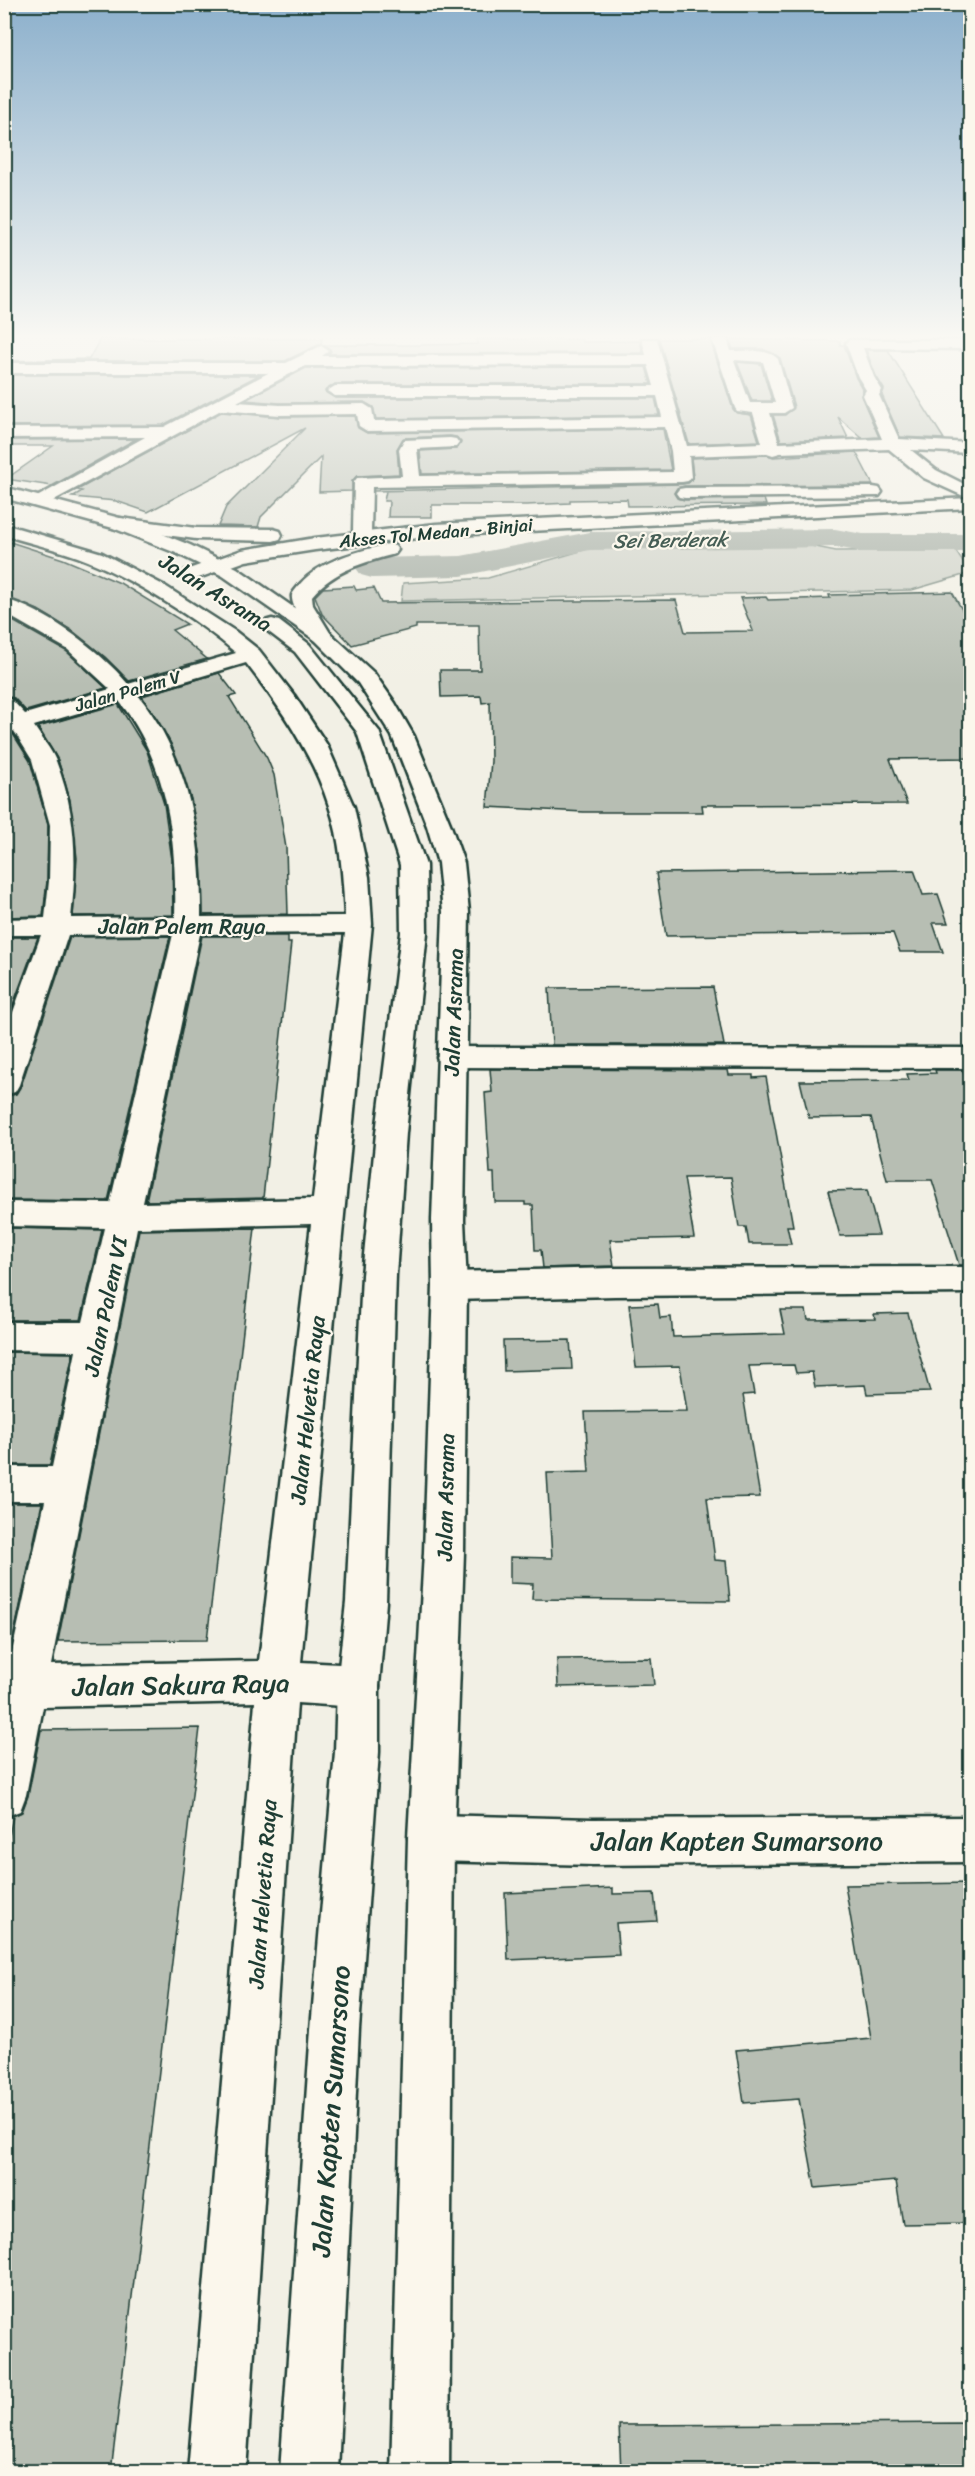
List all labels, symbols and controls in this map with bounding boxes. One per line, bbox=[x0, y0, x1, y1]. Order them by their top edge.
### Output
street label: Akses Tol Medan - Binjai bbox=[337, 509, 535, 557]
water label: Sei Berderak bbox=[613, 522, 730, 559]
street label: Jalan Asrama bbox=[150, 542, 280, 643]
street label: Jalan Palem V bbox=[70, 660, 186, 722]
street label: Jalan Palem Raya bbox=[97, 907, 266, 946]
street label: Jalan Asrama bbox=[432, 948, 475, 1078]
street label: Jalan Palem VI bbox=[71, 1231, 140, 1381]
street label: Jalan Helvetia Raya bbox=[278, 1313, 337, 1507]
street label: Jalan Asrama bbox=[425, 1433, 466, 1562]
street label: Jalan Sakura Raya bbox=[71, 1659, 290, 1711]
street label: Jalan Helvetia Raya bbox=[236, 1797, 289, 1991]
street label: Jalan Kapten Sumarsono bbox=[590, 1817, 883, 1865]
street label: Jalan Kapten Sumarsono bbox=[297, 1963, 365, 2259]

